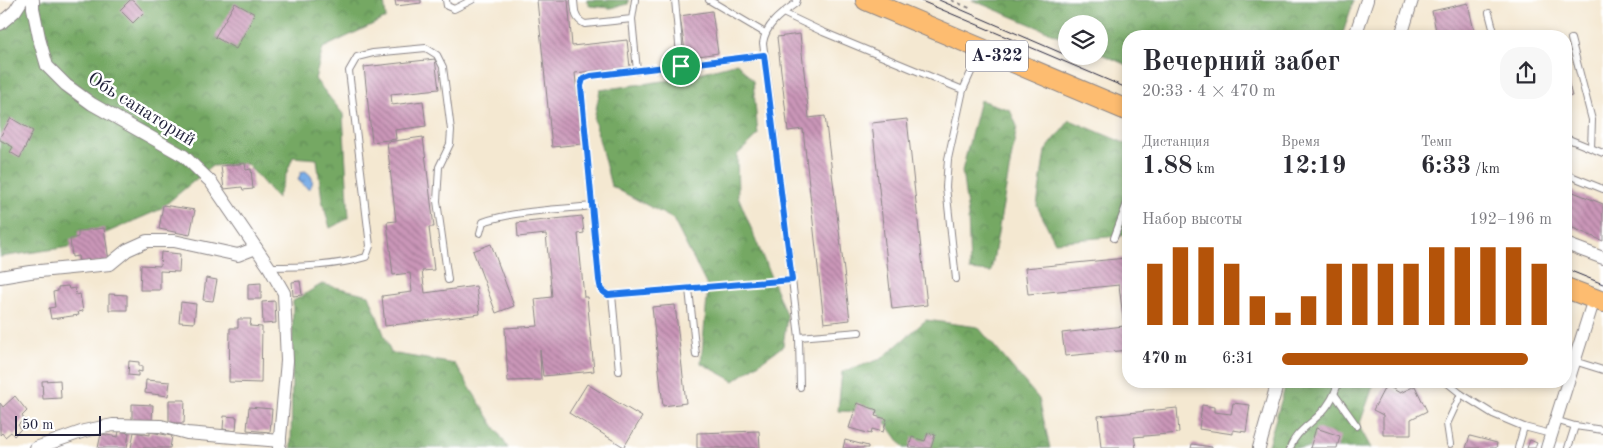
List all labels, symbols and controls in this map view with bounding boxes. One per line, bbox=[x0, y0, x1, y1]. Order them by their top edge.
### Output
map controls bbox=[1058, 15, 1108, 65]
button: layers bbox=[1058, 15, 1108, 65]
road number: А-322 bbox=[966, 40, 1028, 72]
pin bbox=[660, 45, 702, 87]
button: share bbox=[1500, 47, 1552, 99]
text: Вечерний забег bbox=[1142, 49, 1340, 77]
icon: arrive bbox=[667, 52, 695, 80]
street label: Обь санаторий bbox=[84, 69, 198, 151]
text: 20:33 · 4 × 470 m bbox=[1142, 84, 1275, 100]
text: Дистанция bbox=[1142, 135, 1210, 149]
text: Время bbox=[1281, 135, 1320, 149]
text: Темп bbox=[1421, 135, 1452, 149]
text: 1.88 bbox=[1142, 154, 1193, 179]
text: 12:19 bbox=[1281, 154, 1346, 179]
text: 6:33 bbox=[1421, 154, 1471, 179]
text: km bbox=[1193, 162, 1215, 176]
text: /km bbox=[1471, 162, 1500, 176]
text: Набор высоты bbox=[1142, 212, 1242, 228]
text: 192–196 m bbox=[1469, 212, 1552, 228]
text: 470 m bbox=[1142, 351, 1187, 367]
text: 6:31 bbox=[1222, 351, 1254, 367]
scale bar bbox=[15, 413, 101, 436]
text: 50 m bbox=[22, 418, 53, 432]

